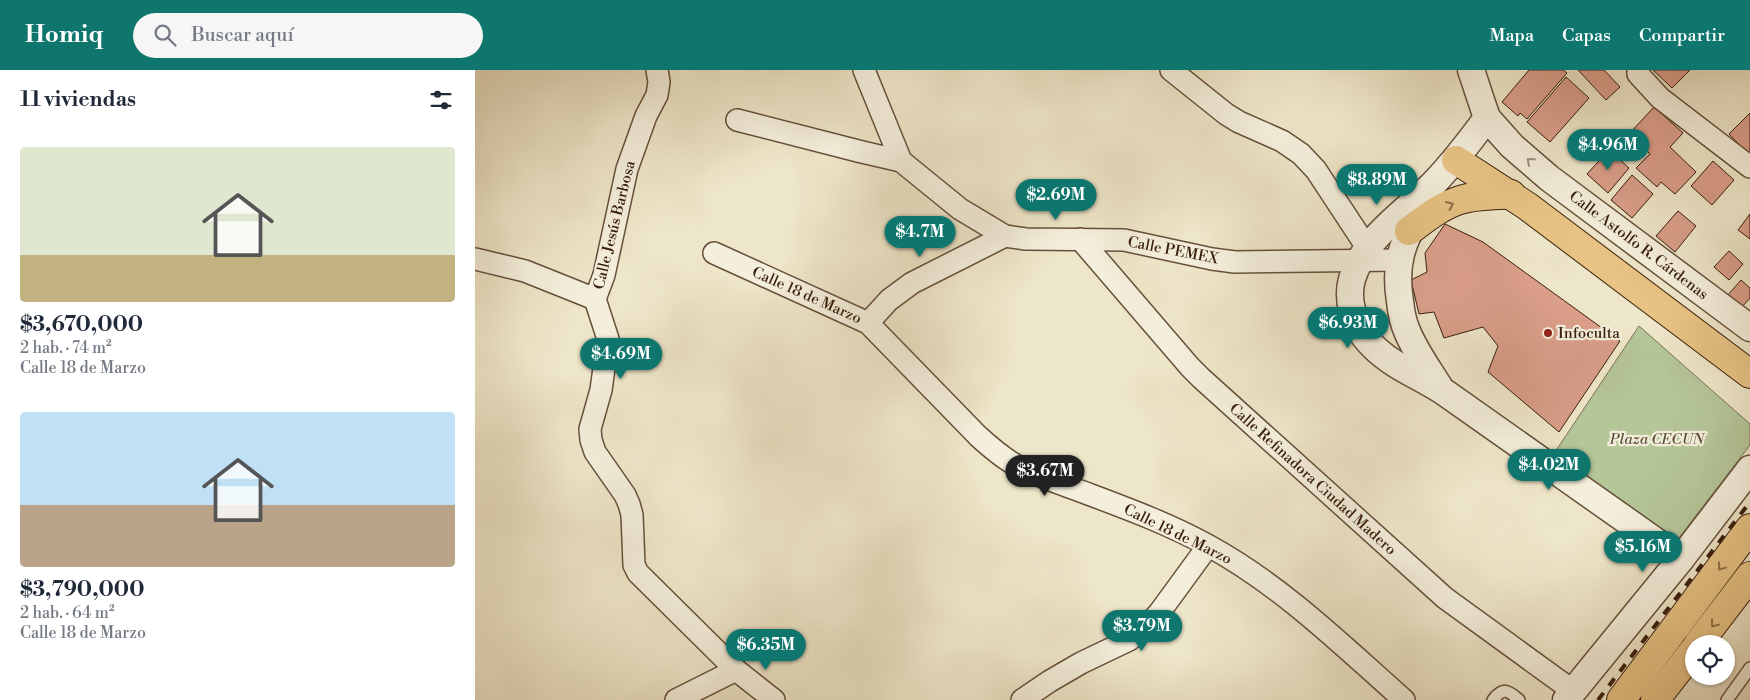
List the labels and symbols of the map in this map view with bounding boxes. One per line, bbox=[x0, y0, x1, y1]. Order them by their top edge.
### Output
pin: $4.96M bbox=[1567, 128, 1649, 171]
street label: Calle Jesús Barbosa bbox=[589, 158, 640, 291]
one-way arrow bbox=[1526, 158, 1535, 167]
pin: $8.89M bbox=[1336, 164, 1418, 206]
pin: $2.69M bbox=[1015, 178, 1097, 221]
street label: Calle Astolfo R. Cárdenas bbox=[1565, 187, 1712, 304]
one-way arrow bbox=[1445, 200, 1454, 211]
pin: $4.7M bbox=[885, 216, 955, 258]
street label: Calle PEMEX bbox=[1126, 232, 1221, 269]
street label: Calle 18 de Marzo bbox=[749, 263, 865, 328]
pin: $6.93M bbox=[1307, 306, 1389, 349]
place label: Infoculta bbox=[1558, 324, 1620, 343]
marker: Infoculta bbox=[1542, 327, 1554, 339]
pin: $4.69M bbox=[580, 338, 662, 380]
street label: Calle Refinadora Ciudad Madero bbox=[1225, 399, 1400, 559]
park label: Plaza CECUN bbox=[1609, 430, 1706, 449]
pin: $4.02M bbox=[1508, 448, 1590, 491]
pin: $3.67M bbox=[1004, 454, 1086, 497]
street label: Calle 18 de Marzo bbox=[1121, 500, 1235, 569]
pin: $5.16M bbox=[1602, 530, 1684, 573]
one-way arrow bbox=[1718, 561, 1726, 570]
pin: $3.79M bbox=[1101, 610, 1183, 652]
one-way arrow bbox=[1711, 618, 1719, 627]
pin: $6.35M bbox=[725, 628, 807, 671]

